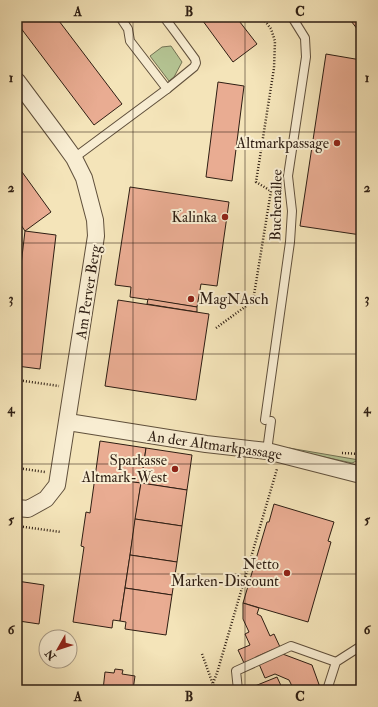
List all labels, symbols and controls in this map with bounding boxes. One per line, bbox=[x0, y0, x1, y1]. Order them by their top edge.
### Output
text: A bbox=[73, 4, 83, 20]
text: B bbox=[185, 4, 193, 20]
text: C bbox=[295, 4, 305, 20]
text: 1 bbox=[9, 70, 14, 86]
text: 1 bbox=[365, 70, 370, 86]
place label: Altmarkpassage bbox=[236, 134, 329, 154]
marker: Altmarkpassage bbox=[332, 138, 342, 148]
street label: Buchenallee bbox=[266, 169, 287, 241]
text: 2 bbox=[8, 180, 15, 196]
text: 2 bbox=[364, 180, 371, 196]
place label: Kalinka bbox=[172, 208, 218, 227]
marker: Kalinka bbox=[220, 212, 230, 222]
street label: Am Perver Berg bbox=[72, 243, 105, 342]
place label: MagNAsch bbox=[199, 290, 269, 309]
text: 3 bbox=[9, 291, 14, 307]
text: 3 bbox=[365, 291, 370, 307]
marker: MagNAsch bbox=[186, 294, 196, 304]
text: 4 bbox=[6, 401, 15, 417]
text: 4 bbox=[362, 401, 371, 417]
street label: An der Altmarkpassage bbox=[146, 427, 283, 465]
place label: Sparkasse Altmark-West bbox=[81, 451, 167, 487]
marker: Sparkasse Altmark-West bbox=[170, 464, 180, 474]
text: 5 bbox=[8, 512, 14, 528]
text: 5 bbox=[364, 512, 370, 528]
place label: Netto Marken-Discount bbox=[171, 555, 279, 591]
marker: Netto Marken-Discount bbox=[282, 568, 292, 578]
text: 6 bbox=[8, 622, 16, 638]
text: 6 bbox=[364, 622, 372, 638]
north arrow bbox=[38, 629, 78, 669]
text: N bbox=[42, 646, 59, 664]
text: A bbox=[73, 689, 83, 705]
text: B bbox=[185, 689, 193, 705]
text: C bbox=[295, 689, 305, 705]

